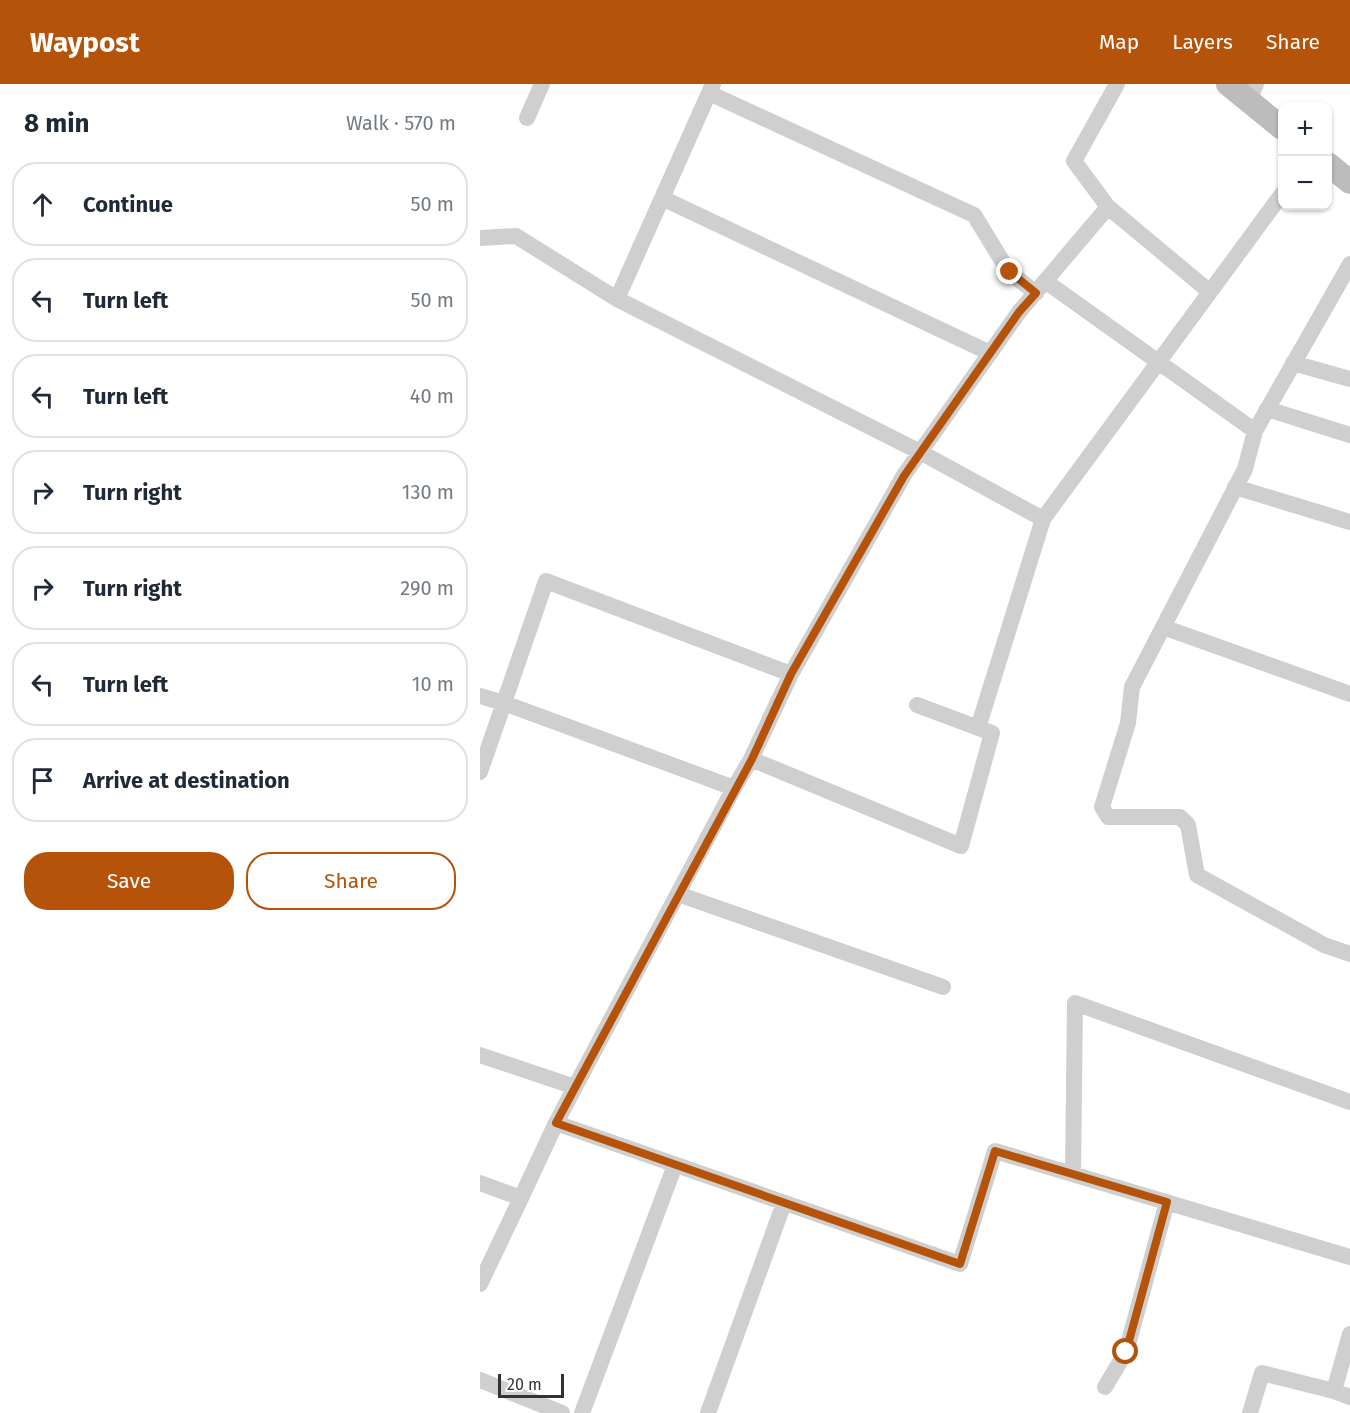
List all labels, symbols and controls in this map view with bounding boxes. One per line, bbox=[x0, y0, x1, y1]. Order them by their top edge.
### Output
text: Waypost bbox=[30, 26, 140, 59]
text: Map bbox=[1099, 29, 1139, 55]
text: Layers bbox=[1172, 29, 1233, 55]
text: Share bbox=[1266, 29, 1320, 55]
map controls bbox=[1278, 102, 1332, 210]
button: + bbox=[1278, 102, 1332, 156]
text: 8 min bbox=[24, 108, 90, 139]
text: Walk · 570 m bbox=[346, 111, 456, 135]
button: − bbox=[1278, 156, 1332, 210]
icon: ahead bbox=[26, 188, 59, 221]
text: Continue bbox=[83, 191, 173, 218]
text: 50 m bbox=[410, 192, 454, 216]
route end bbox=[996, 258, 1022, 284]
icon: left bbox=[26, 284, 59, 317]
text: Turn left bbox=[83, 287, 168, 314]
text: 50 m bbox=[410, 288, 454, 312]
icon: left bbox=[26, 380, 59, 413]
text: Turn left bbox=[83, 383, 168, 410]
text: 40 m bbox=[410, 384, 454, 408]
icon: right bbox=[26, 476, 59, 509]
text: Turn right bbox=[83, 479, 182, 506]
text: 130 m bbox=[402, 480, 454, 504]
icon: right bbox=[26, 572, 59, 605]
text: Turn right bbox=[83, 575, 182, 602]
text: 290 m bbox=[400, 576, 454, 600]
icon: left bbox=[26, 668, 59, 701]
text: Turn left bbox=[83, 671, 168, 698]
text: 10 m bbox=[412, 672, 454, 696]
icon: arrive bbox=[26, 764, 59, 797]
text: Arrive at destination bbox=[83, 767, 290, 794]
button: Save bbox=[24, 852, 234, 910]
button: Share bbox=[246, 852, 456, 910]
route start bbox=[1112, 1338, 1138, 1364]
scale bar bbox=[498, 1371, 564, 1398]
text: 20 m bbox=[507, 1375, 542, 1394]

